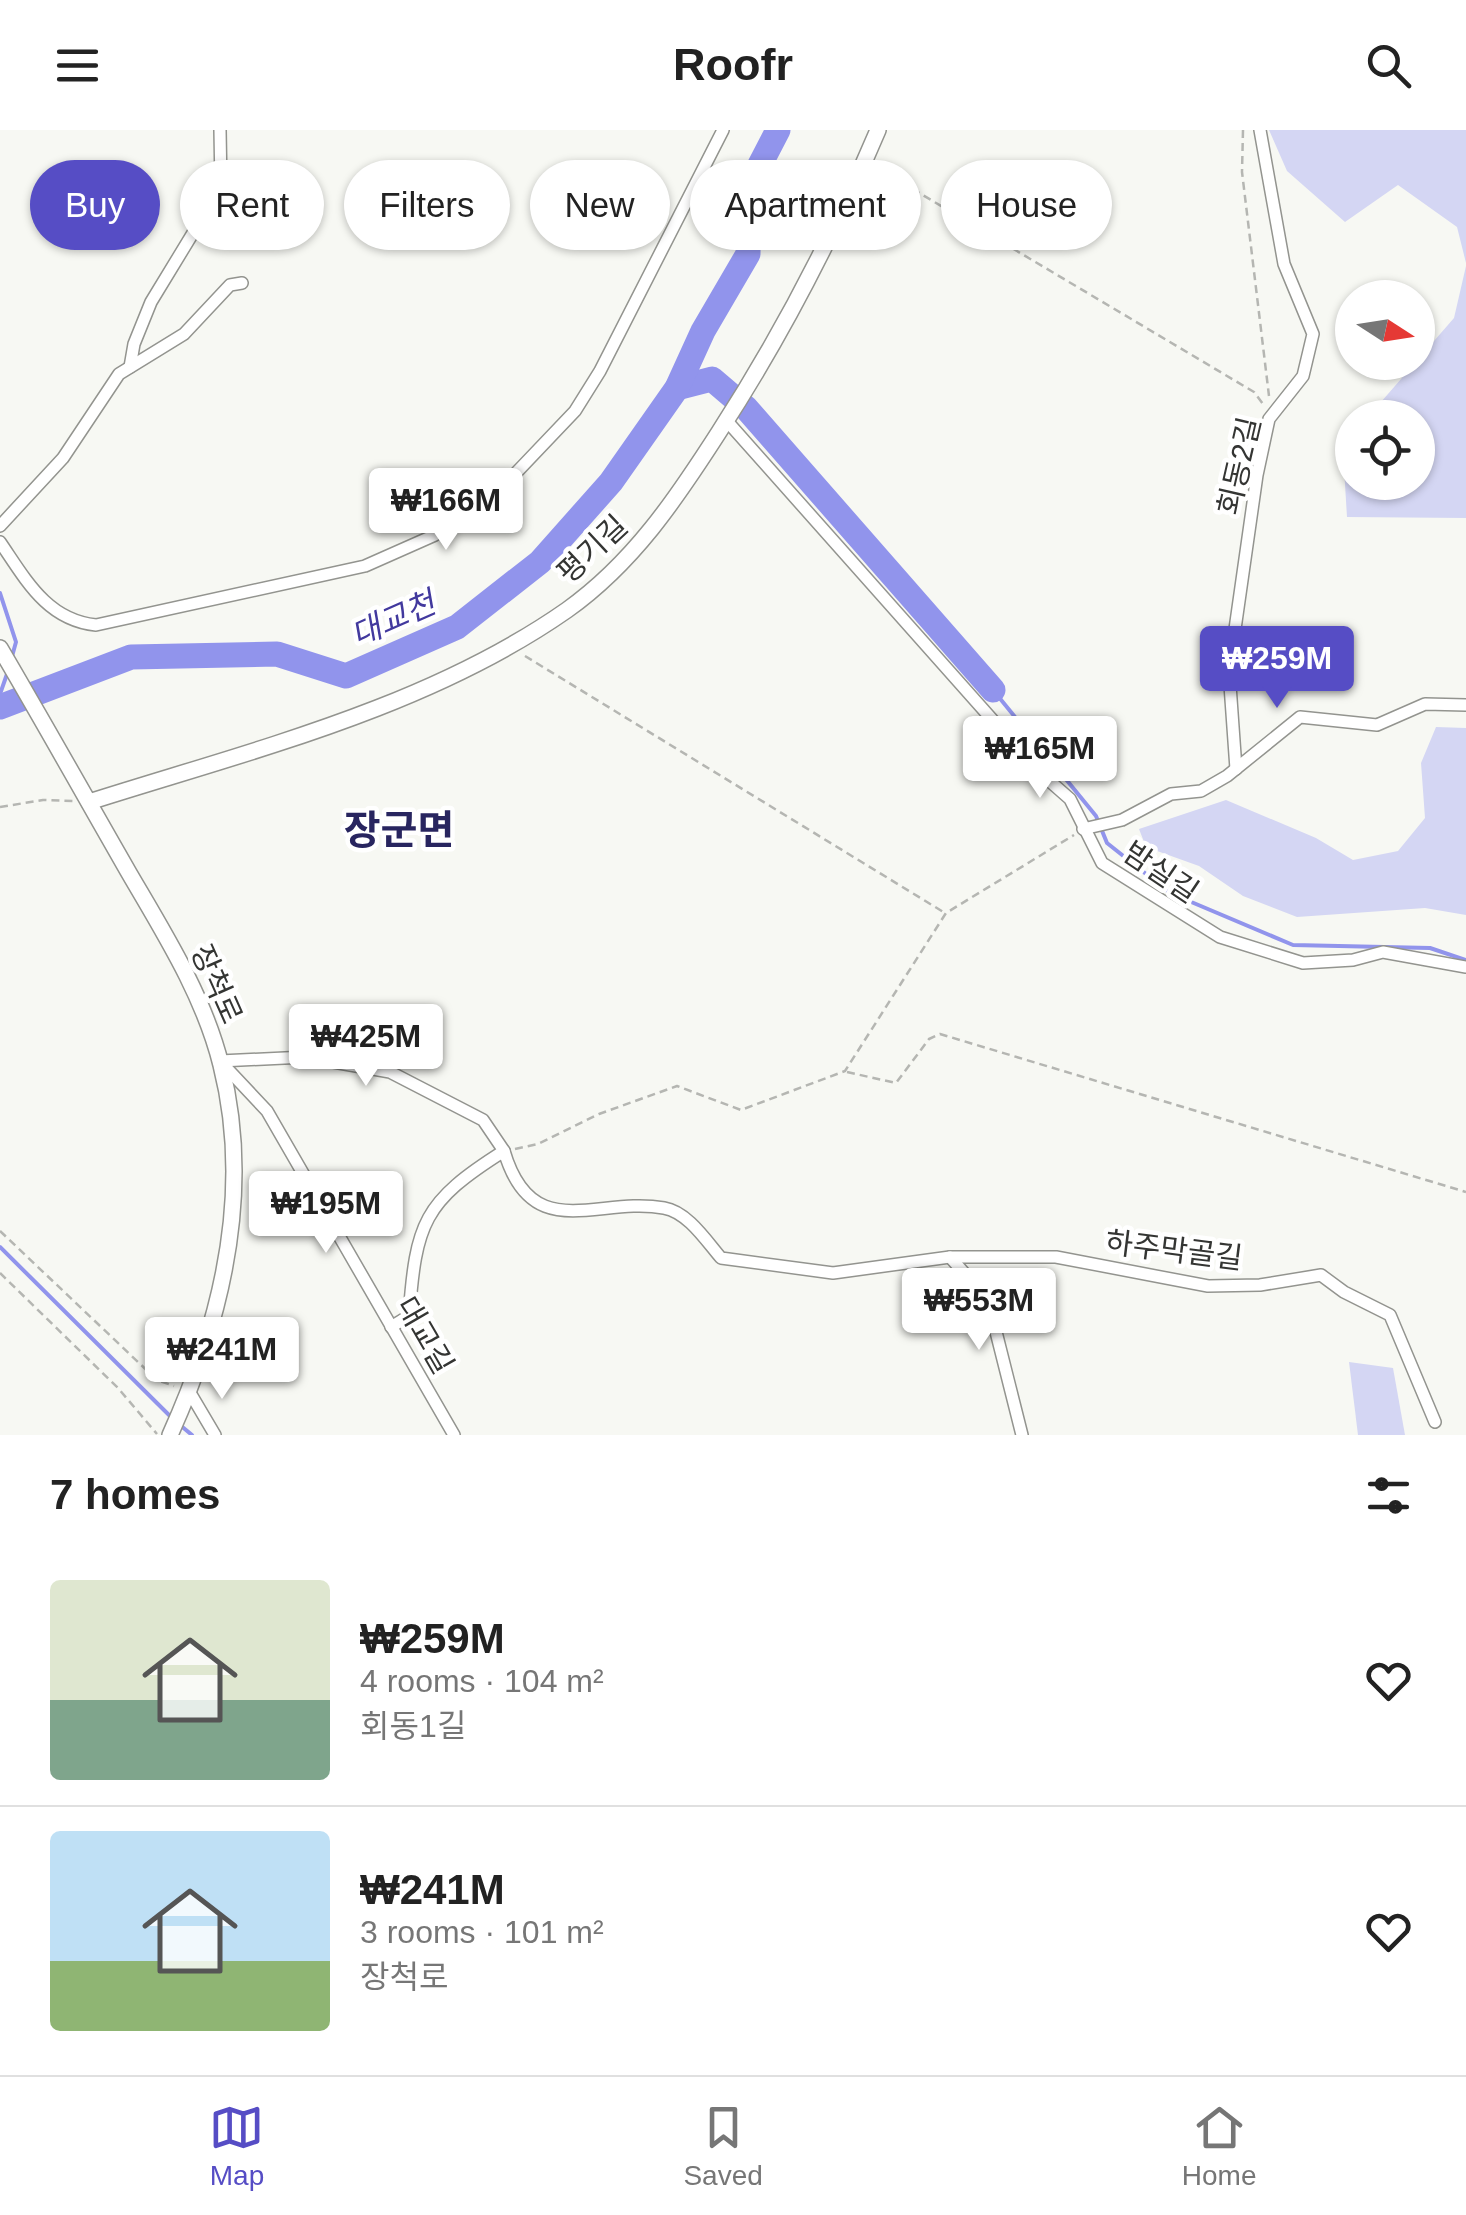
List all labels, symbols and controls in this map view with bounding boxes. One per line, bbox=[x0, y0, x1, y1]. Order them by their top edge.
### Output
icon: menu bbox=[50, 38, 105, 93]
icon: search bbox=[1361, 38, 1416, 93]
text: Roofr bbox=[673, 39, 793, 90]
chip: Buy bbox=[30, 160, 160, 250]
chip: Rent bbox=[180, 160, 324, 250]
chip: Filters bbox=[344, 160, 510, 250]
chip: New bbox=[530, 160, 670, 250]
chip: Apartment bbox=[690, 160, 921, 250]
chip: House bbox=[941, 160, 1112, 250]
north arrow bbox=[1335, 280, 1435, 380]
map controls bbox=[1335, 280, 1435, 500]
button: locate bbox=[1335, 400, 1435, 500]
street label: 회동2길 bbox=[1212, 414, 1266, 518]
pin: ₩166M bbox=[376, 468, 516, 553]
text: ₩166M bbox=[391, 482, 501, 518]
street label: 평기길 bbox=[550, 509, 634, 589]
water label: 대교천 bbox=[345, 583, 444, 653]
pin: ₩259M bbox=[1207, 626, 1347, 711]
text: ₩259M bbox=[1222, 640, 1332, 676]
pin: ₩165M bbox=[970, 716, 1110, 801]
text: ₩165M bbox=[985, 730, 1095, 766]
district label: 장군면 bbox=[344, 808, 454, 852]
street label: 밤실길 bbox=[1117, 835, 1205, 909]
street label: 장척로 bbox=[185, 939, 249, 1029]
pin: ₩425M bbox=[296, 1004, 436, 1089]
text: ₩425M bbox=[311, 1018, 421, 1054]
pin: ₩195M bbox=[256, 1171, 396, 1256]
text: ₩195M bbox=[271, 1185, 381, 1221]
street label: 하주막골길 bbox=[1104, 1225, 1244, 1275]
pin: ₩553M bbox=[909, 1268, 1049, 1353]
text: ₩553M bbox=[924, 1282, 1034, 1318]
street label: 대교길 bbox=[390, 1291, 460, 1379]
pin: ₩241M bbox=[152, 1317, 292, 1402]
text: ₩241M bbox=[167, 1331, 277, 1367]
icon: filters bbox=[1361, 1468, 1416, 1523]
text: 7 homes bbox=[50, 1471, 220, 1518]
text: ₩259M bbox=[360, 1615, 505, 1662]
icon: home bbox=[130, 1620, 250, 1740]
icon: heart bbox=[1361, 1653, 1416, 1708]
text: 4 rooms · 104 m² bbox=[360, 1663, 604, 1699]
text: 회동1길 bbox=[360, 1708, 466, 1744]
text: ₩241M bbox=[360, 1866, 505, 1913]
icon: home bbox=[130, 1871, 250, 1991]
icon: heart bbox=[1361, 1904, 1416, 1959]
text: 3 rooms · 101 m² bbox=[360, 1914, 604, 1950]
text: 장척로 bbox=[360, 1959, 448, 1995]
tab: Map bbox=[209, 2100, 264, 2192]
tab: Saved bbox=[683, 2100, 763, 2192]
tab: Home bbox=[1182, 2100, 1256, 2192]

